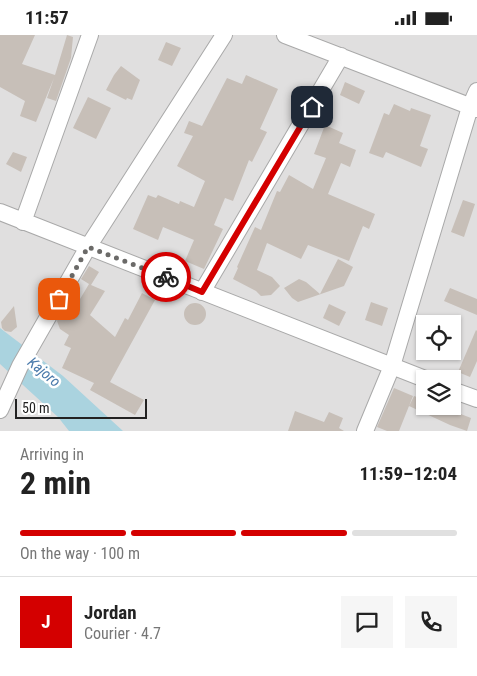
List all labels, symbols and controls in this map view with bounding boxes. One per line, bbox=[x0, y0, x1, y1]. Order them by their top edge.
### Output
text: 11:57 bbox=[25, 6, 69, 29]
pin bbox=[291, 86, 333, 128]
icon: home bbox=[298, 93, 326, 121]
courier bbox=[141, 252, 191, 302]
icon: bike bbox=[152, 263, 180, 291]
pin bbox=[38, 278, 80, 320]
icon: bag bbox=[45, 285, 73, 313]
map controls bbox=[416, 315, 461, 415]
button: locate bbox=[416, 315, 461, 360]
water label: Kajoro bbox=[24, 353, 64, 391]
button: layers bbox=[416, 370, 461, 415]
scale bar bbox=[15, 396, 148, 419]
text: 50 m bbox=[22, 400, 50, 416]
text: Arriving in bbox=[20, 445, 84, 464]
text: 11:59–12:04 bbox=[359, 462, 457, 485]
text: 2 min bbox=[20, 464, 91, 502]
text: On the way · 100 m bbox=[20, 544, 140, 563]
button: chat bbox=[341, 596, 393, 648]
button: phone bbox=[405, 596, 457, 648]
text: Jordan bbox=[84, 601, 137, 624]
text: J bbox=[41, 610, 51, 633]
text: Courier · 4.7 bbox=[84, 624, 161, 643]

